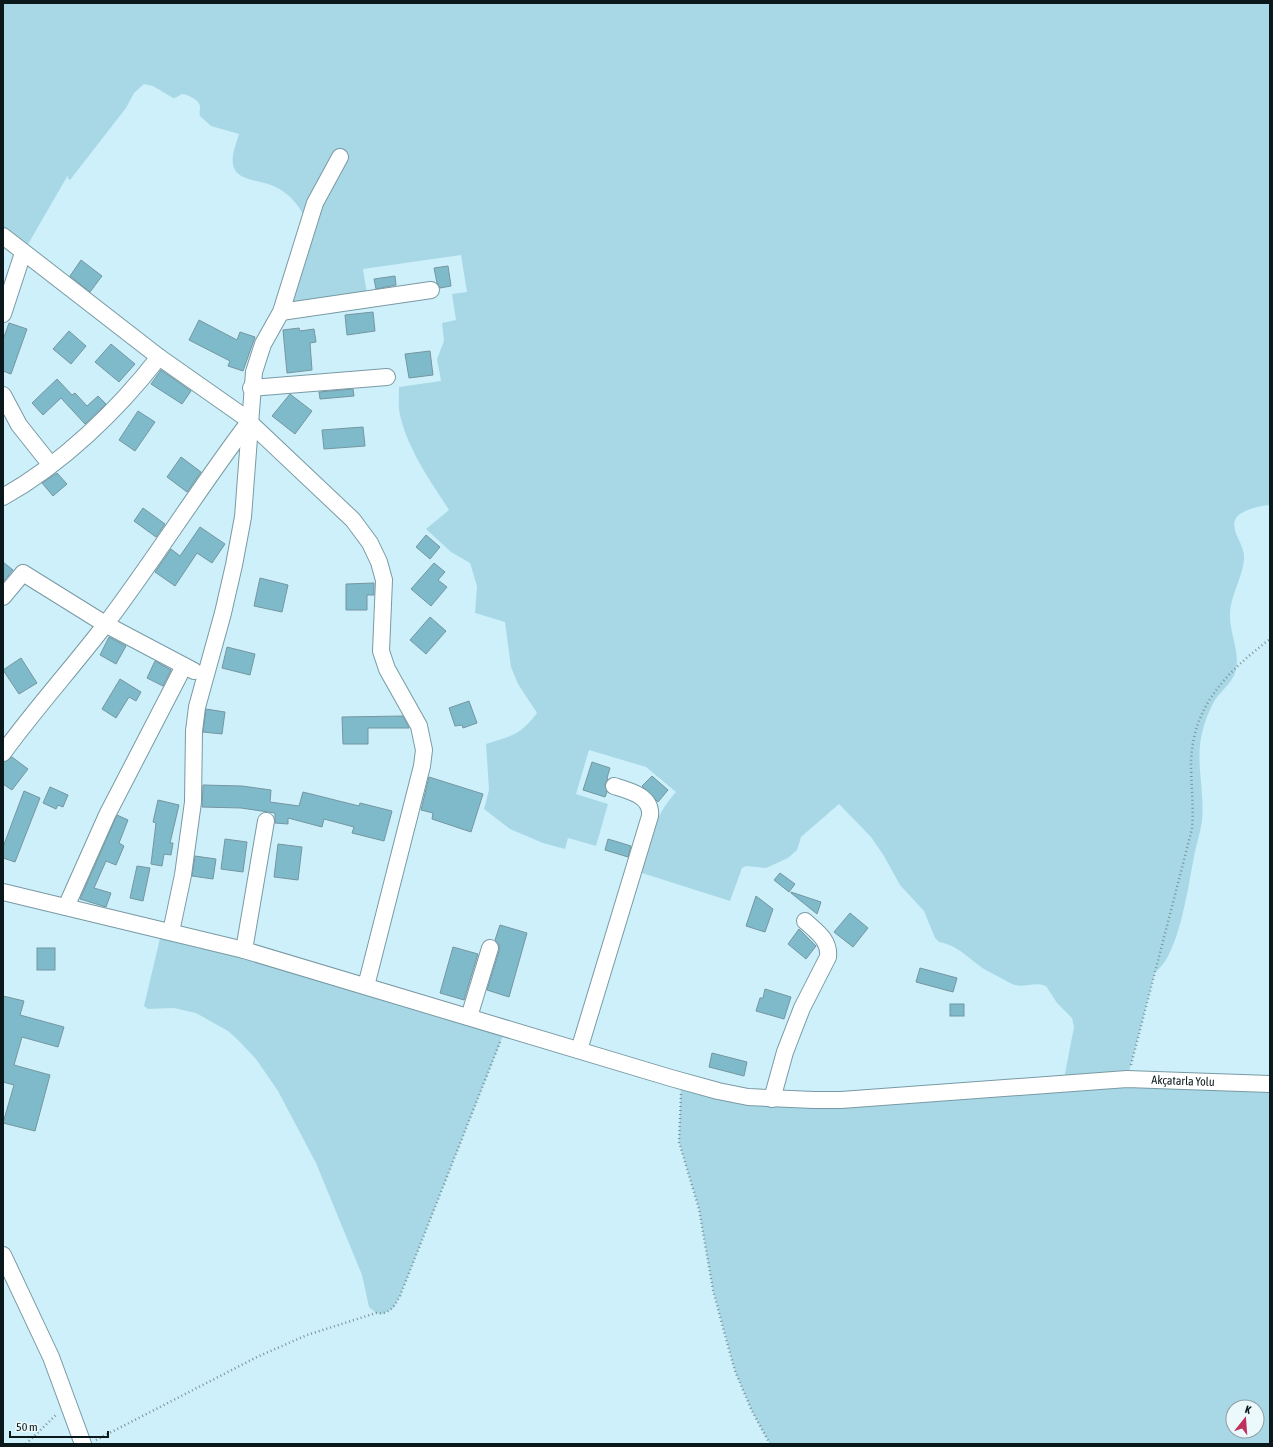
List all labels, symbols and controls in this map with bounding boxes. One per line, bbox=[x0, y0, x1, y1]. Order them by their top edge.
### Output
street label: Akçatarla Yolu bbox=[1151, 1073, 1215, 1089]
north arrow bbox=[1225, 1399, 1265, 1439]
text: K bbox=[1244, 1403, 1253, 1416]
scale bar bbox=[10, 1413, 108, 1439]
text: 50 m bbox=[16, 1420, 38, 1434]

